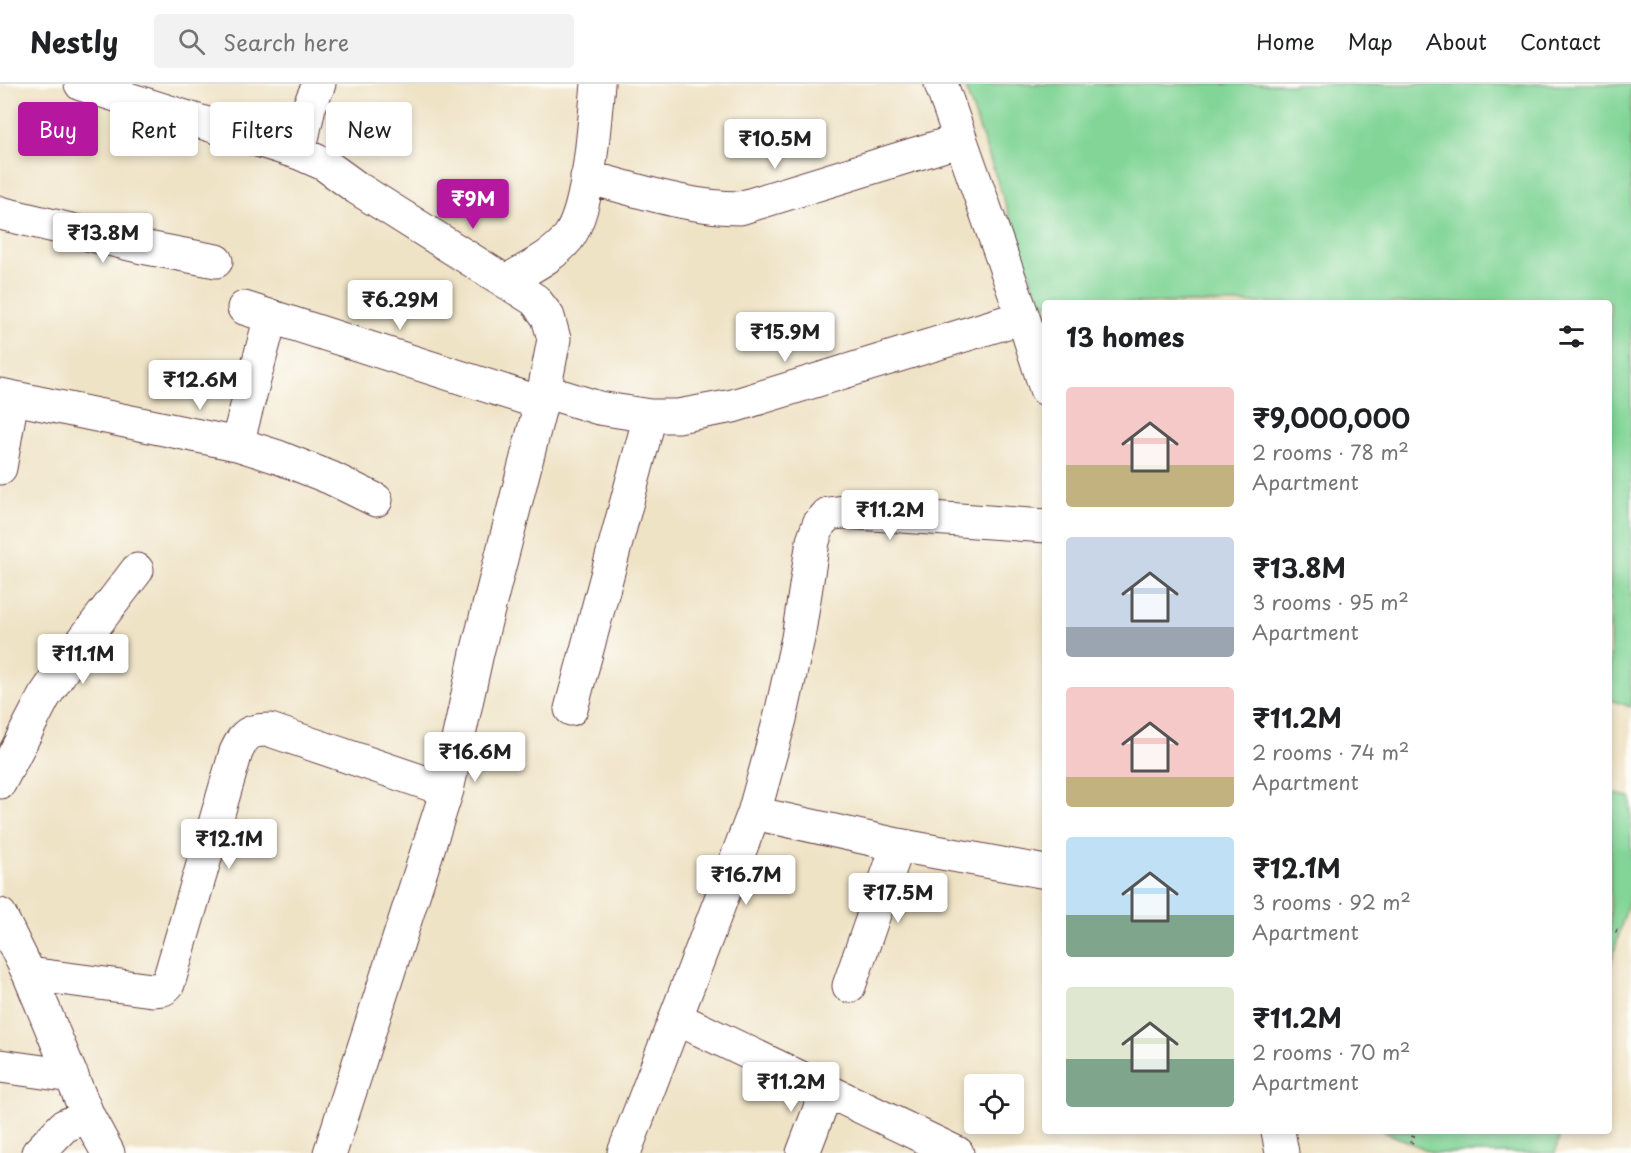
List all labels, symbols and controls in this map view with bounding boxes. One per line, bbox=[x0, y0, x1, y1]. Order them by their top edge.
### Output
search box bbox=[154, 14, 574, 68]
text: Nestly bbox=[30, 20, 118, 63]
icon: search bbox=[175, 25, 208, 58]
text: Search here bbox=[223, 25, 349, 58]
text: Home bbox=[1256, 25, 1315, 57]
text: Map bbox=[1348, 25, 1393, 57]
text: About bbox=[1426, 25, 1487, 57]
text: Contact bbox=[1520, 25, 1601, 57]
chip: Buy bbox=[18, 102, 98, 156]
chip: Rent bbox=[110, 102, 198, 156]
chip: Filters bbox=[210, 102, 314, 156]
chip: New bbox=[326, 102, 412, 156]
pin: ₹10.5M bbox=[726, 119, 824, 170]
text: ₹10.5M bbox=[738, 123, 812, 153]
pin: ₹9M bbox=[444, 179, 502, 230]
text: ₹9M bbox=[451, 183, 495, 213]
pin: ₹13.8M bbox=[54, 213, 152, 264]
text: ₹13.8M bbox=[67, 217, 139, 247]
pin: ₹6.29M bbox=[351, 280, 449, 331]
text: ₹6.29M bbox=[362, 284, 438, 314]
pin: ₹15.9M bbox=[736, 312, 834, 363]
text: ₹15.9M bbox=[750, 316, 820, 346]
text: 13 homes bbox=[1066, 317, 1184, 356]
icon: filters bbox=[1555, 320, 1588, 353]
pin: ₹12.6M bbox=[151, 360, 249, 411]
text: ₹12.6M bbox=[163, 364, 237, 394]
text: ₹9,000,000 bbox=[1252, 398, 1410, 437]
icon: home bbox=[1114, 411, 1186, 483]
text: 2 rooms · 78 m² bbox=[1252, 437, 1409, 467]
text: Apartment bbox=[1252, 467, 1359, 497]
pin: ₹11.2M bbox=[841, 490, 939, 541]
text: ₹11.2M bbox=[855, 494, 925, 524]
text: ₹13.8M bbox=[1252, 548, 1346, 587]
icon: home bbox=[1114, 561, 1186, 633]
text: 3 rooms · 95 m² bbox=[1252, 587, 1409, 617]
text: Apartment bbox=[1252, 617, 1359, 647]
pin: ₹11.1M bbox=[34, 634, 132, 685]
text: ₹11.1M bbox=[51, 638, 115, 668]
text: ₹11.2M bbox=[1252, 698, 1342, 737]
icon: home bbox=[1114, 711, 1186, 783]
pin: ₹16.6M bbox=[426, 732, 524, 783]
text: ₹16.6M bbox=[438, 736, 512, 766]
text: 2 rooms · 74 m² bbox=[1252, 737, 1409, 767]
text: Apartment bbox=[1252, 767, 1359, 797]
pin: ₹12.1M bbox=[180, 819, 278, 870]
text: ₹12.1M bbox=[195, 823, 263, 853]
text: ₹12.1M bbox=[1252, 848, 1341, 887]
pin: ₹16.7M bbox=[697, 855, 795, 906]
text: ₹16.7M bbox=[710, 859, 782, 889]
icon: home bbox=[1114, 861, 1186, 933]
pin: ₹17.5M bbox=[849, 873, 947, 924]
text: ₹17.5M bbox=[863, 877, 933, 907]
text: 3 rooms · 92 m² bbox=[1252, 887, 1411, 917]
text: Apartment bbox=[1252, 917, 1359, 947]
text: ₹11.2M bbox=[1252, 998, 1342, 1037]
icon: home bbox=[1114, 1011, 1186, 1083]
text: 2 rooms · 70 m² bbox=[1252, 1037, 1410, 1067]
pin: ₹11.2M bbox=[742, 1062, 840, 1113]
text: ₹11.2M bbox=[756, 1066, 826, 1096]
text: Apartment bbox=[1252, 1067, 1359, 1097]
map controls bbox=[964, 1074, 1024, 1134]
button: locate bbox=[964, 1074, 1024, 1134]

